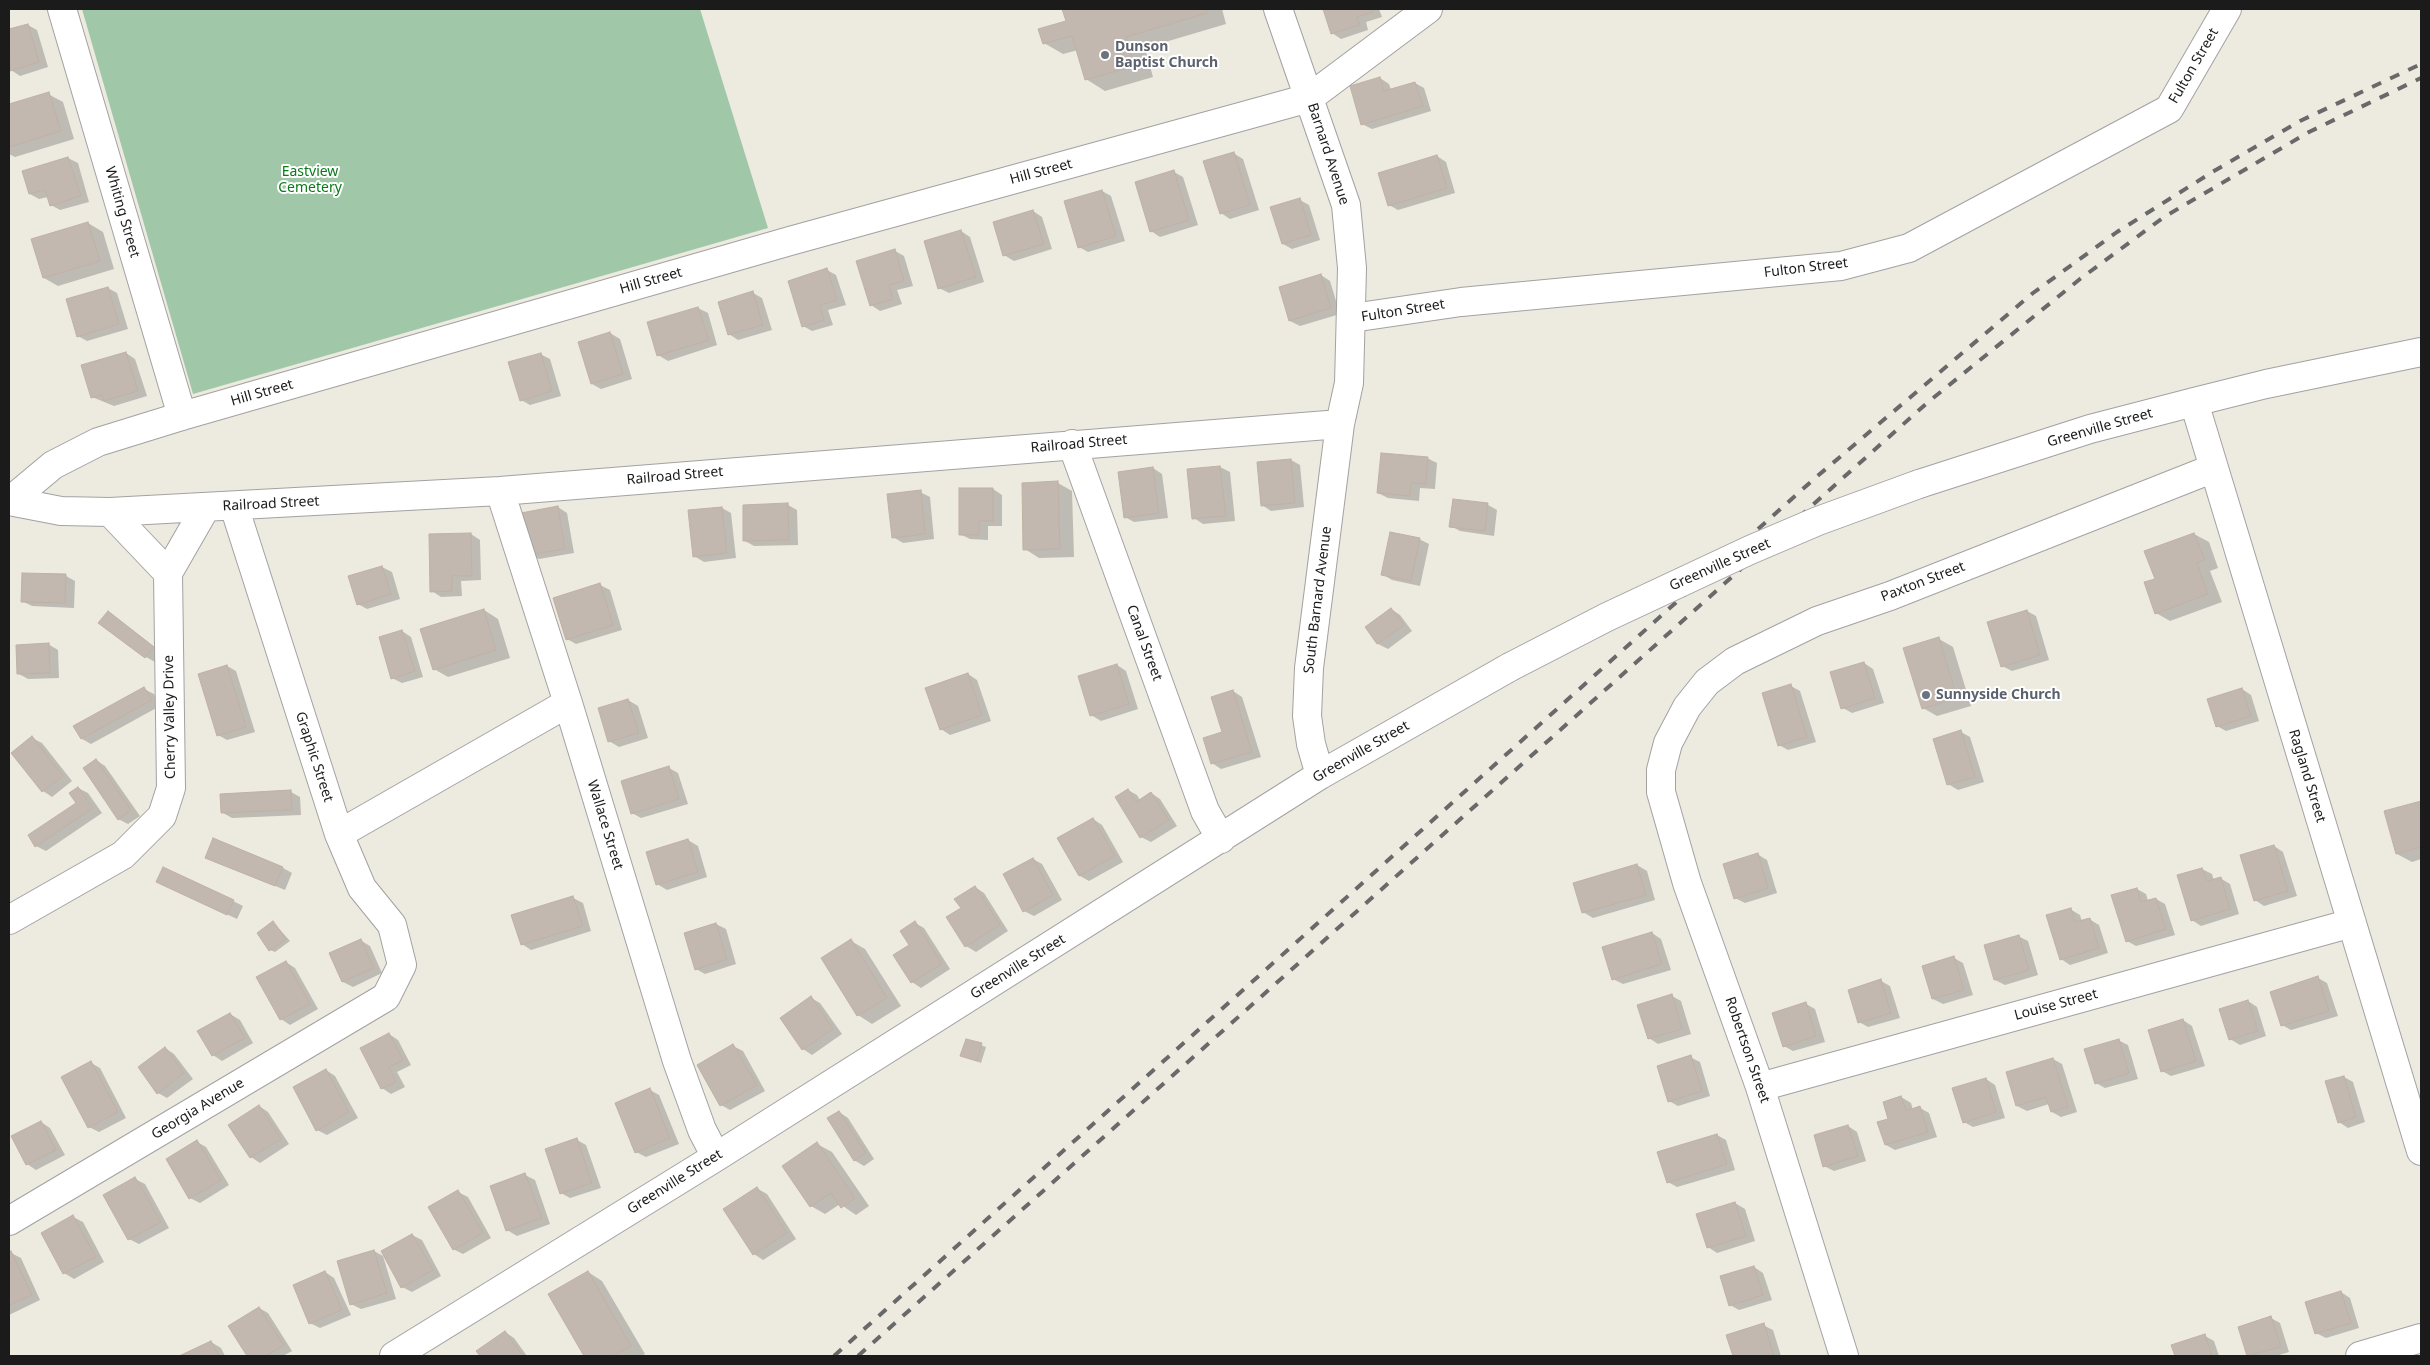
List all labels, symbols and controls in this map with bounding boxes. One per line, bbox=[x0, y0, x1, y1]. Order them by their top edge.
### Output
street label: Fulton Street bbox=[2166, 25, 2222, 107]
place label: Dunson Baptist Church bbox=[1115, 39, 1218, 72]
marker: Dunson Baptist Church bbox=[1099, 49, 1111, 61]
street label: Barnard Avenue bbox=[1304, 101, 1352, 207]
street label: Hill Street bbox=[1008, 156, 1074, 188]
park label: Eastview Cemetery bbox=[278, 164, 342, 196]
street label: Whiting Street bbox=[101, 165, 143, 259]
street label: Fulton Street bbox=[1763, 255, 1849, 281]
street label: Hill Street bbox=[618, 264, 684, 298]
street label: Fulton Street bbox=[1360, 296, 1446, 326]
street label: Hill Street bbox=[229, 376, 295, 410]
street label: Greenville Street bbox=[2045, 405, 2155, 451]
street label: Railroad Street bbox=[1030, 431, 1128, 457]
street label: Railroad Street bbox=[626, 463, 724, 489]
street label: Railroad Street bbox=[222, 493, 320, 515]
street label: South Barnard Avenue bbox=[1301, 525, 1335, 675]
street label: Greenville Street bbox=[1667, 535, 1773, 595]
street label: Paxton Street bbox=[1879, 558, 1967, 606]
street label: Canal Street bbox=[1123, 603, 1165, 683]
street label: Cherry Valley Drive bbox=[161, 655, 179, 779]
place label: Sunnyside Church bbox=[1936, 687, 2061, 703]
marker: Sunnyside Church bbox=[1920, 689, 1932, 701]
street label: Graphic Street bbox=[292, 710, 336, 804]
street label: Greenville Street bbox=[1310, 718, 1412, 786]
street label: Ragland Street bbox=[2285, 727, 2329, 825]
street label: Wallace Street bbox=[583, 778, 627, 872]
street label: Greenville Street bbox=[967, 931, 1069, 1003]
street label: Louise Street bbox=[2013, 986, 2099, 1024]
street label: Robertson Street bbox=[1721, 995, 1773, 1105]
street label: Georgia Avenue bbox=[149, 1075, 247, 1143]
street label: Greenville Street bbox=[624, 1146, 726, 1218]

